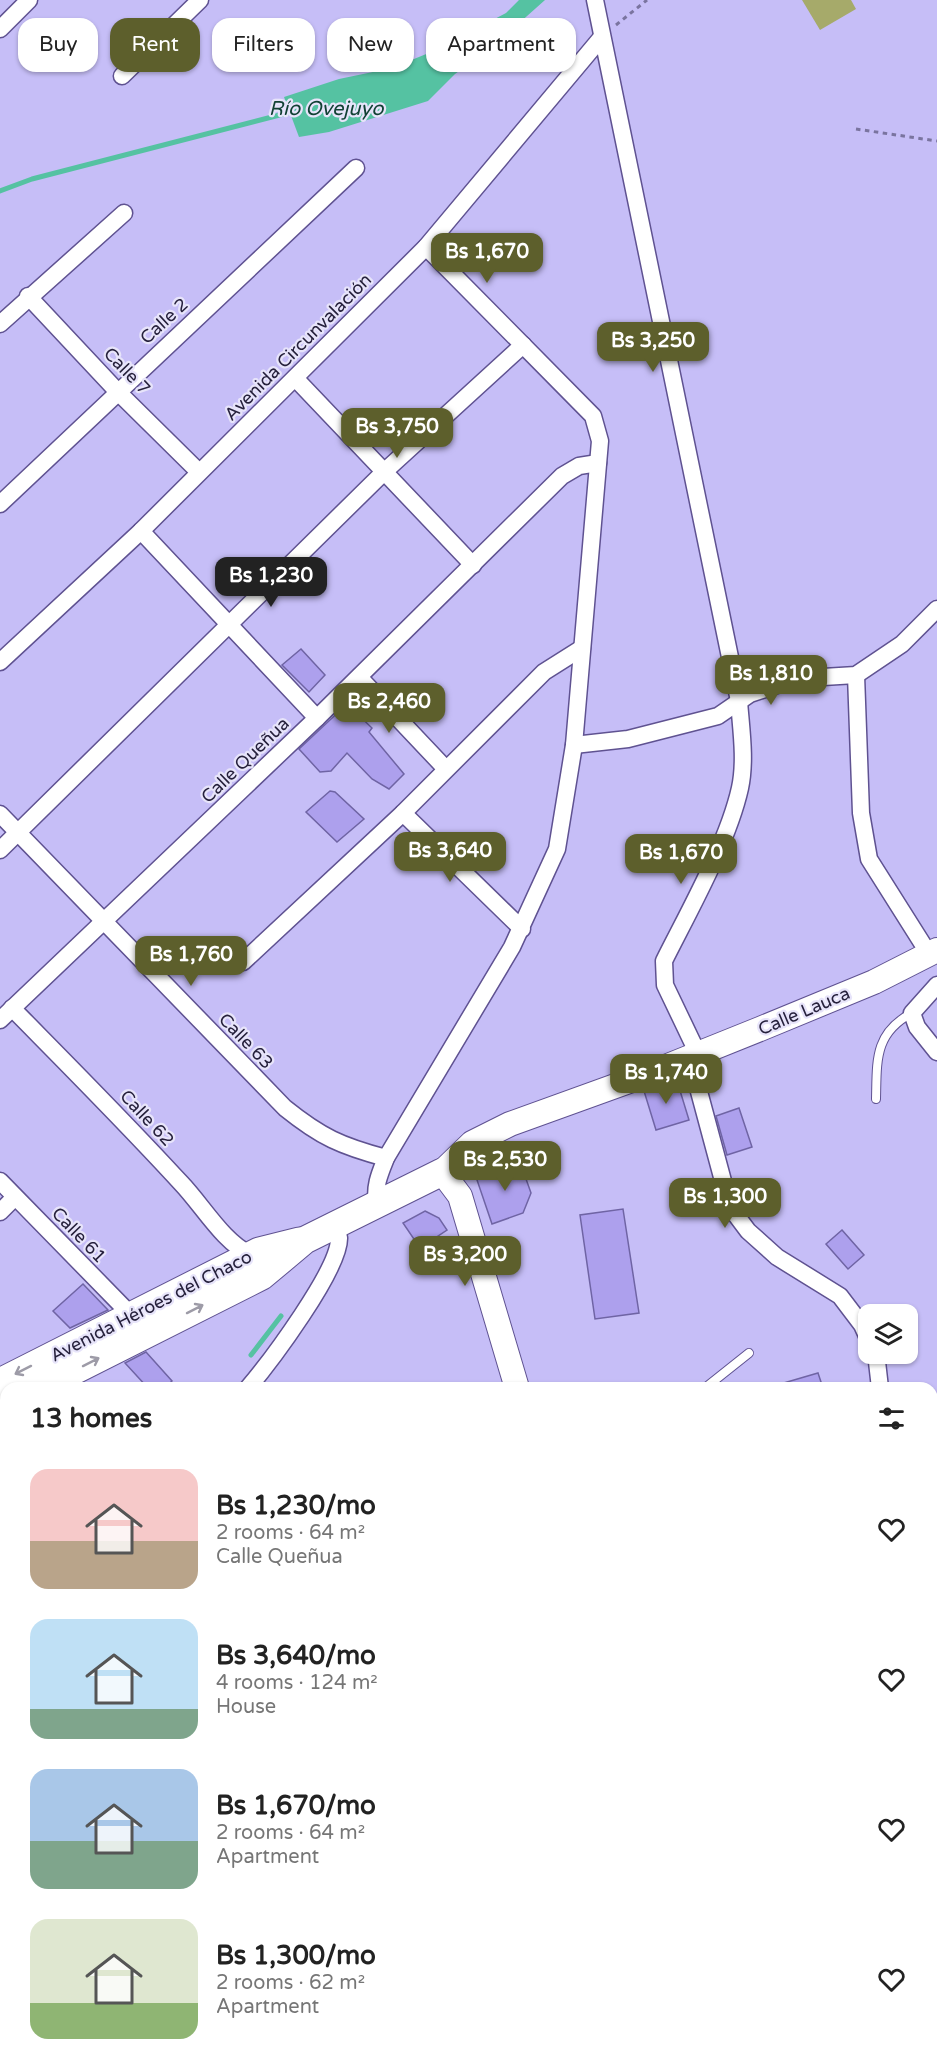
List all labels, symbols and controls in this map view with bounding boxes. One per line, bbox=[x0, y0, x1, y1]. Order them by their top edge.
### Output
chip: Buy bbox=[18, 18, 98, 72]
chip: Rent bbox=[110, 18, 200, 72]
chip: Filters bbox=[212, 18, 315, 72]
chip: New bbox=[327, 18, 414, 72]
chip: Apartment bbox=[426, 18, 576, 72]
water label: Río Ovejuyo bbox=[269, 97, 384, 121]
pin: Bs 1,670 bbox=[425, 233, 549, 284]
text: Bs 1,670 bbox=[445, 240, 529, 264]
street label: Avenida Circunvalación bbox=[220, 269, 376, 425]
street label: Calle 2 bbox=[135, 293, 193, 349]
pin: Bs 3,250 bbox=[591, 322, 715, 373]
text: Bs 3,250 bbox=[611, 329, 695, 353]
street label: Calle 7 bbox=[99, 343, 155, 399]
pin: Bs 3,750 bbox=[335, 408, 459, 459]
text: Bs 3,750 bbox=[355, 415, 439, 439]
pin: Bs 1,230 bbox=[209, 557, 333, 608]
text: Bs 1,230 bbox=[229, 564, 313, 588]
pin: Bs 1,810 bbox=[709, 655, 833, 706]
text: Bs 1,810 bbox=[729, 662, 813, 686]
pin: Bs 2,460 bbox=[327, 683, 451, 734]
text: Bs 2,460 bbox=[347, 690, 431, 714]
street label: Calle Queñua bbox=[196, 712, 294, 808]
pin: Bs 3,640 bbox=[388, 832, 512, 883]
pin: Bs 1,670 bbox=[619, 834, 743, 885]
text: Bs 3,640 bbox=[408, 839, 492, 863]
text: Bs 1,670 bbox=[639, 841, 723, 865]
pin: Bs 1,760 bbox=[129, 936, 253, 987]
text: Bs 1,760 bbox=[149, 943, 233, 967]
street label: Calle Lauca bbox=[755, 982, 853, 1040]
street label: Calle 63 bbox=[214, 1009, 278, 1073]
pin: Bs 1,740 bbox=[604, 1054, 728, 1105]
text: Bs 1,740 bbox=[624, 1061, 708, 1085]
street label: Calle 62 bbox=[115, 1085, 179, 1151]
pin: Bs 2,530 bbox=[443, 1141, 567, 1192]
text: Bs 2,530 bbox=[463, 1148, 547, 1172]
pin: Bs 1,300 bbox=[663, 1178, 787, 1229]
text: Bs 1,300 bbox=[683, 1185, 767, 1209]
street label: Calle 61 bbox=[47, 1203, 111, 1267]
pin: Bs 3,200 bbox=[403, 1236, 527, 1287]
text: Bs 3,200 bbox=[423, 1243, 507, 1267]
street label: Avenida Héroes del Chaco bbox=[47, 1245, 256, 1366]
one-way arrow bbox=[185, 1303, 203, 1315]
map controls bbox=[858, 1304, 918, 1364]
button: layers bbox=[858, 1304, 918, 1364]
one-way arrow bbox=[82, 1355, 100, 1367]
one-way arrow bbox=[15, 1364, 32, 1376]
icon: filters bbox=[875, 1402, 908, 1435]
text: 13 homes bbox=[30, 1403, 152, 1434]
text: Bs 1,230/mo bbox=[216, 1490, 376, 1521]
icon: home bbox=[78, 1493, 150, 1565]
icon: heart bbox=[875, 1513, 908, 1546]
text: 2 rooms · 64 m² bbox=[216, 1521, 365, 1545]
text: Calle Queñua bbox=[216, 1545, 343, 1569]
text: Bs 3,640/mo bbox=[216, 1640, 376, 1671]
icon: home bbox=[78, 1643, 150, 1715]
icon: heart bbox=[875, 1663, 908, 1696]
text: 4 rooms · 124 m² bbox=[216, 1671, 378, 1695]
text: House bbox=[216, 1695, 276, 1719]
text: Bs 1,670/mo bbox=[216, 1790, 376, 1821]
icon: home bbox=[78, 1793, 150, 1865]
icon: heart bbox=[875, 1813, 908, 1846]
text: 2 rooms · 64 m² bbox=[216, 1821, 365, 1845]
text: Apartment bbox=[216, 1845, 319, 1869]
text: Bs 1,300/mo bbox=[216, 1940, 376, 1971]
icon: home bbox=[78, 1943, 150, 2015]
icon: heart bbox=[875, 1963, 908, 1996]
text: 2 rooms · 62 m² bbox=[216, 1971, 365, 1995]
text: Apartment bbox=[216, 1995, 319, 2019]

